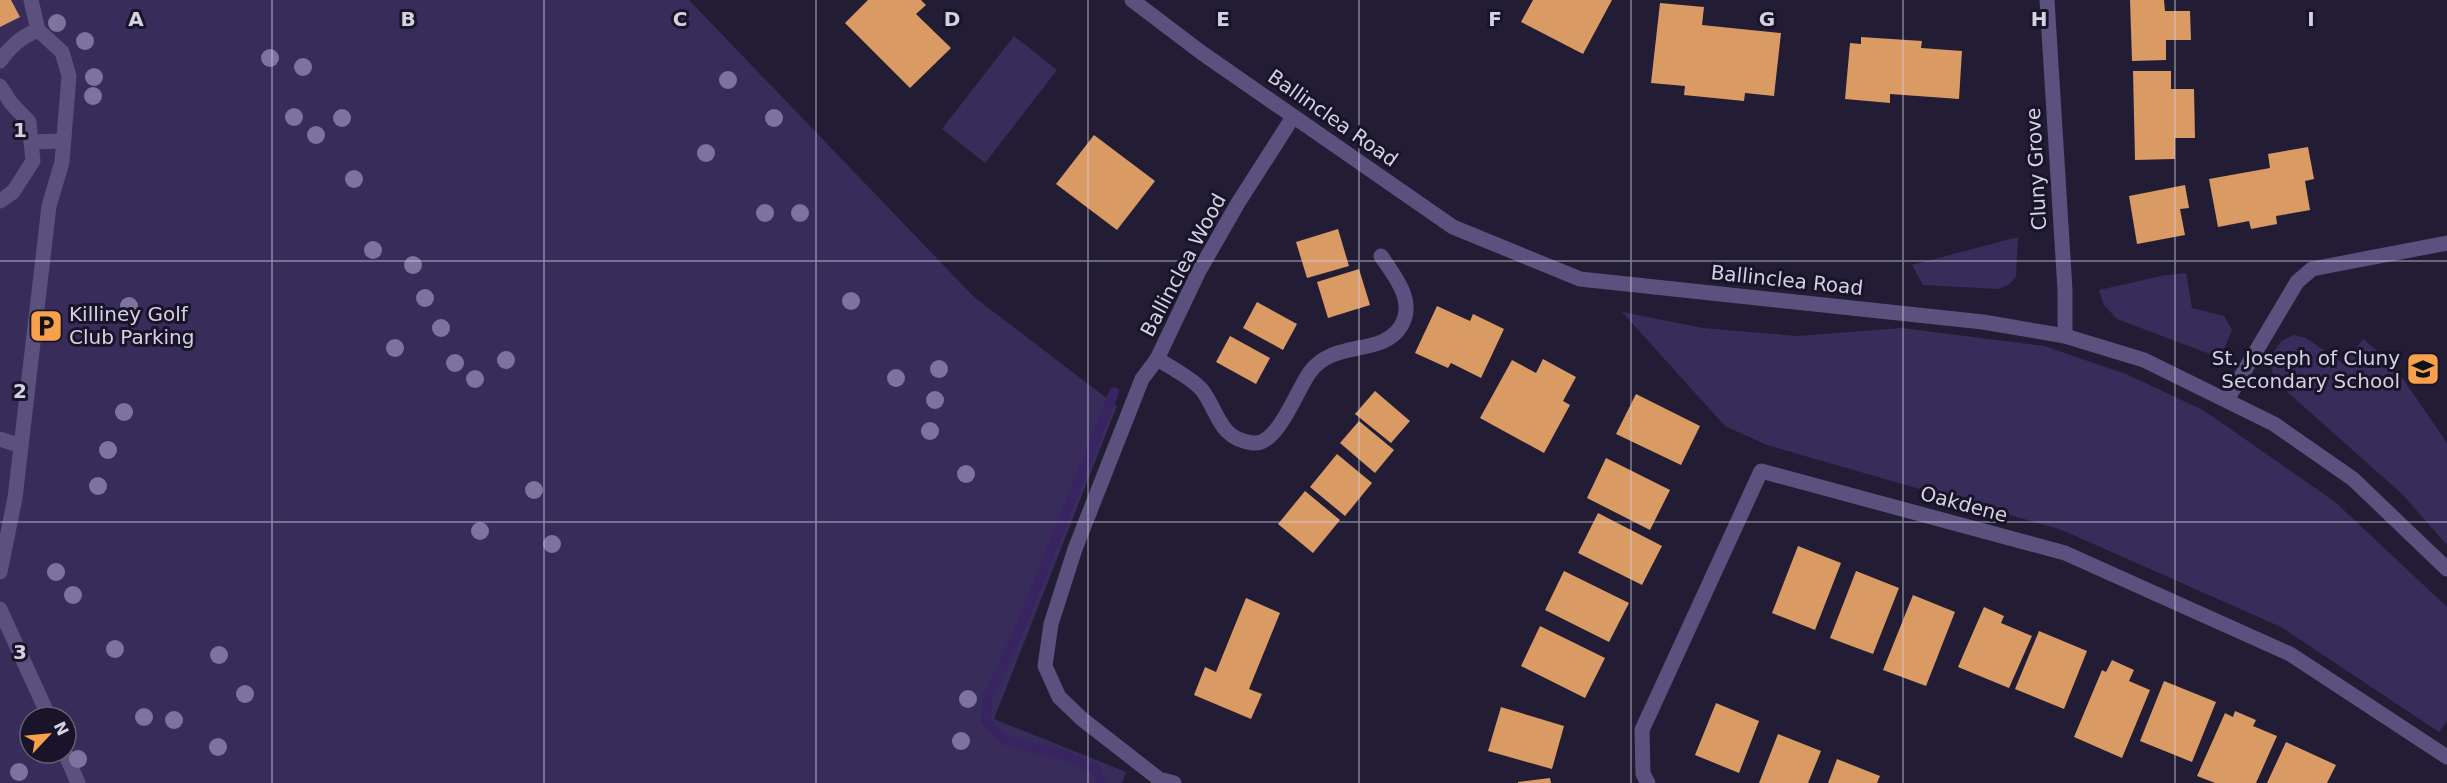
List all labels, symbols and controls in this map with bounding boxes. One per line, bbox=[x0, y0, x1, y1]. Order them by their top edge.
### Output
text: A bbox=[128, 7, 144, 31]
text: B bbox=[400, 7, 416, 31]
text: C bbox=[673, 7, 687, 31]
text: D bbox=[944, 7, 960, 31]
text: E bbox=[1216, 7, 1230, 31]
text: F bbox=[1488, 7, 1502, 31]
text: G bbox=[1759, 7, 1775, 31]
text: H bbox=[2031, 7, 2047, 31]
text: I bbox=[2307, 7, 2315, 31]
street label: Ballinclea Road bbox=[1263, 64, 1403, 172]
street label: Cluny Grove bbox=[2021, 107, 2051, 231]
text: 1 bbox=[13, 118, 27, 142]
street label: Ballinclea Wood bbox=[1135, 189, 1231, 341]
street label: Ballinclea Road bbox=[1710, 260, 1864, 300]
place label: Killiney Golf Club Parking bbox=[69, 302, 194, 349]
parking icon: Killiney Golf Club Parking bbox=[28, 308, 64, 344]
place label: St. Joseph of Cluny Secondary School bbox=[2212, 346, 2400, 393]
school or university icon: St. Joseph of Cluny Secondary School bbox=[2405, 351, 2441, 387]
text: 2 bbox=[13, 379, 27, 403]
street label: Oakdene bbox=[1918, 481, 2010, 527]
text: 3 bbox=[13, 640, 27, 664]
north arrow bbox=[18, 705, 78, 765]
text: N bbox=[50, 718, 73, 739]

